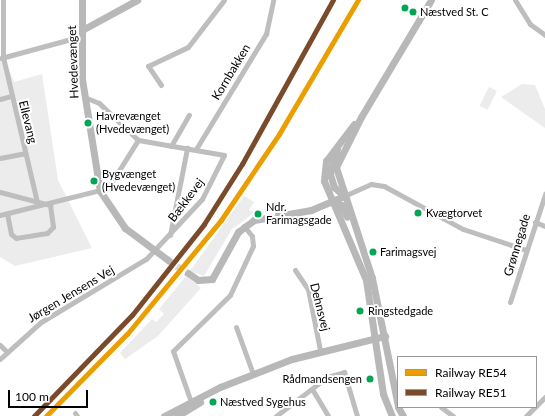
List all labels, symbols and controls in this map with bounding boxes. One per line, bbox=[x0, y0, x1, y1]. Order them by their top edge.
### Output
unlabelled marker bbox=[400, 3, 410, 13]
place label: Næstved St. C bbox=[420, 5, 489, 19]
marker: Næstved St. C bbox=[408, 7, 418, 17]
street label: Hvedevænget bbox=[65, 25, 81, 99]
street label: Kornbakken bbox=[209, 41, 253, 103]
street label: Ellevang bbox=[16, 99, 40, 145]
place label: Havrevænget (Hvedevænget) bbox=[96, 110, 169, 136]
marker: Havrevænget (Hvedevænget) bbox=[83, 118, 93, 128]
place label: Bygvænget (Hvedevænget) bbox=[102, 168, 175, 194]
street label: Bækkevej bbox=[165, 175, 207, 225]
marker: Bygvænget (Hvedevænget) bbox=[89, 176, 99, 186]
place label: Ndr. Farimagsgade bbox=[266, 201, 332, 227]
place label: Kvægtorvet bbox=[426, 206, 482, 220]
marker: Kvægtorvet bbox=[413, 208, 423, 218]
marker: Ndr. Farimagsgade bbox=[253, 209, 263, 219]
street label: Grønnegade bbox=[501, 212, 533, 278]
place label: Farimagsvej bbox=[380, 245, 436, 259]
marker: Farimagsvej bbox=[368, 247, 378, 257]
street label: Jørgen Jensens Vej bbox=[25, 262, 117, 326]
street label: Dehnsvej bbox=[307, 281, 333, 333]
place label: Ringstedgade bbox=[368, 304, 433, 318]
marker: Ringstedgade bbox=[355, 306, 365, 316]
legend bbox=[397, 356, 537, 408]
text: Railway RE54 bbox=[435, 365, 507, 380]
place label: Rådmandsengen bbox=[282, 372, 362, 386]
marker: Rådmandsengen bbox=[365, 374, 375, 384]
scale bar bbox=[10, 382, 90, 408]
text: Railway RE51 bbox=[435, 385, 507, 400]
text: 100 m bbox=[15, 389, 49, 404]
place label: Næstved Sygehus bbox=[220, 395, 306, 409]
marker: Næstved Sygehus bbox=[208, 397, 218, 407]

